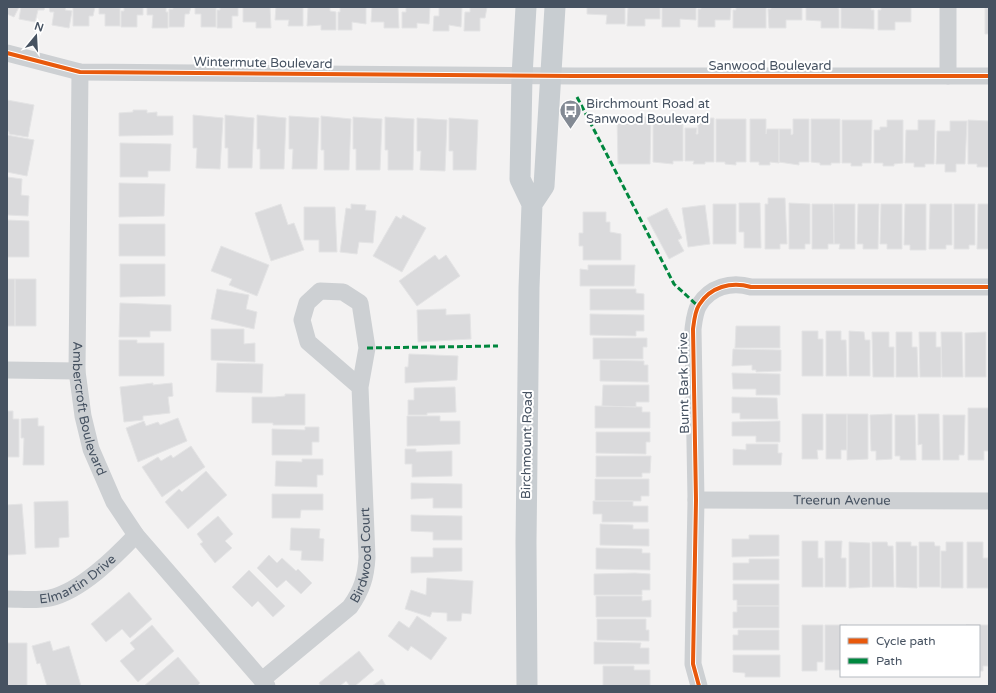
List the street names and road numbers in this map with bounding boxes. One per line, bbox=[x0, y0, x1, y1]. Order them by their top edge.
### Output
street label: Wintermute Boulevard bbox=[193, 54, 333, 72]
street label: Sanwood Boulevard bbox=[708, 58, 832, 74]
street label: Burnt Bark Drive bbox=[675, 332, 693, 434]
street label: Ambercroft Boulevard bbox=[69, 341, 110, 478]
street label: Birchmount Road bbox=[518, 391, 536, 499]
street label: Treerun Avenue bbox=[793, 492, 891, 509]
street label: Birdwood Court bbox=[347, 507, 375, 606]
street label: Elmartin Drive bbox=[39, 551, 119, 607]

